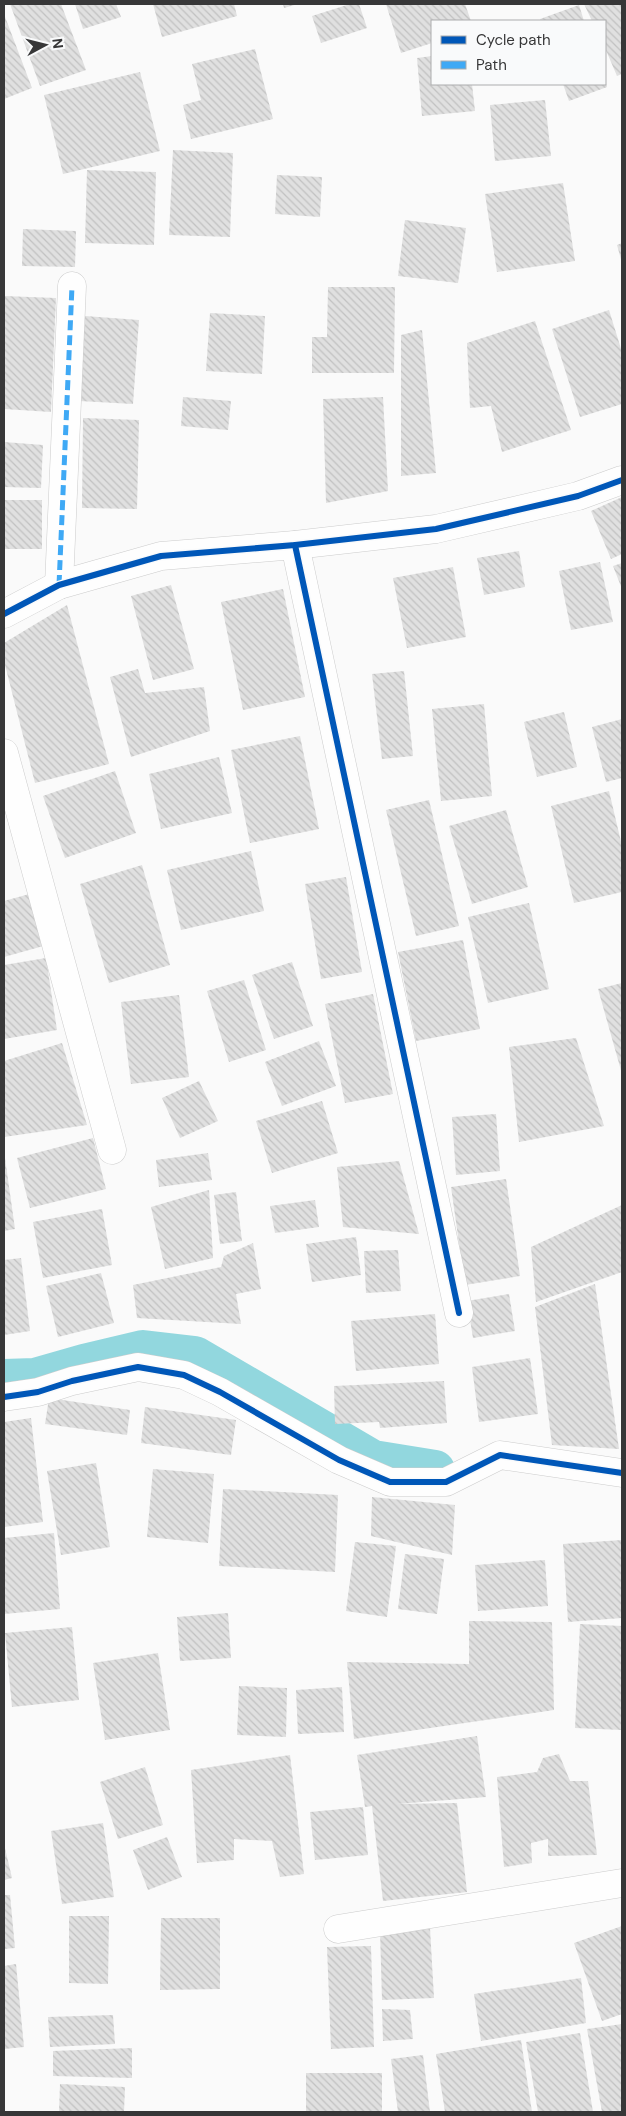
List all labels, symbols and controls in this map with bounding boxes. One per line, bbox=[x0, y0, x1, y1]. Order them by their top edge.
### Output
north arrow bbox=[20, 20, 70, 70]
legend bbox=[431, 20, 606, 85]
text: Cycle path bbox=[476, 30, 551, 50]
text: N bbox=[48, 37, 67, 50]
text: Path bbox=[476, 55, 507, 75]

